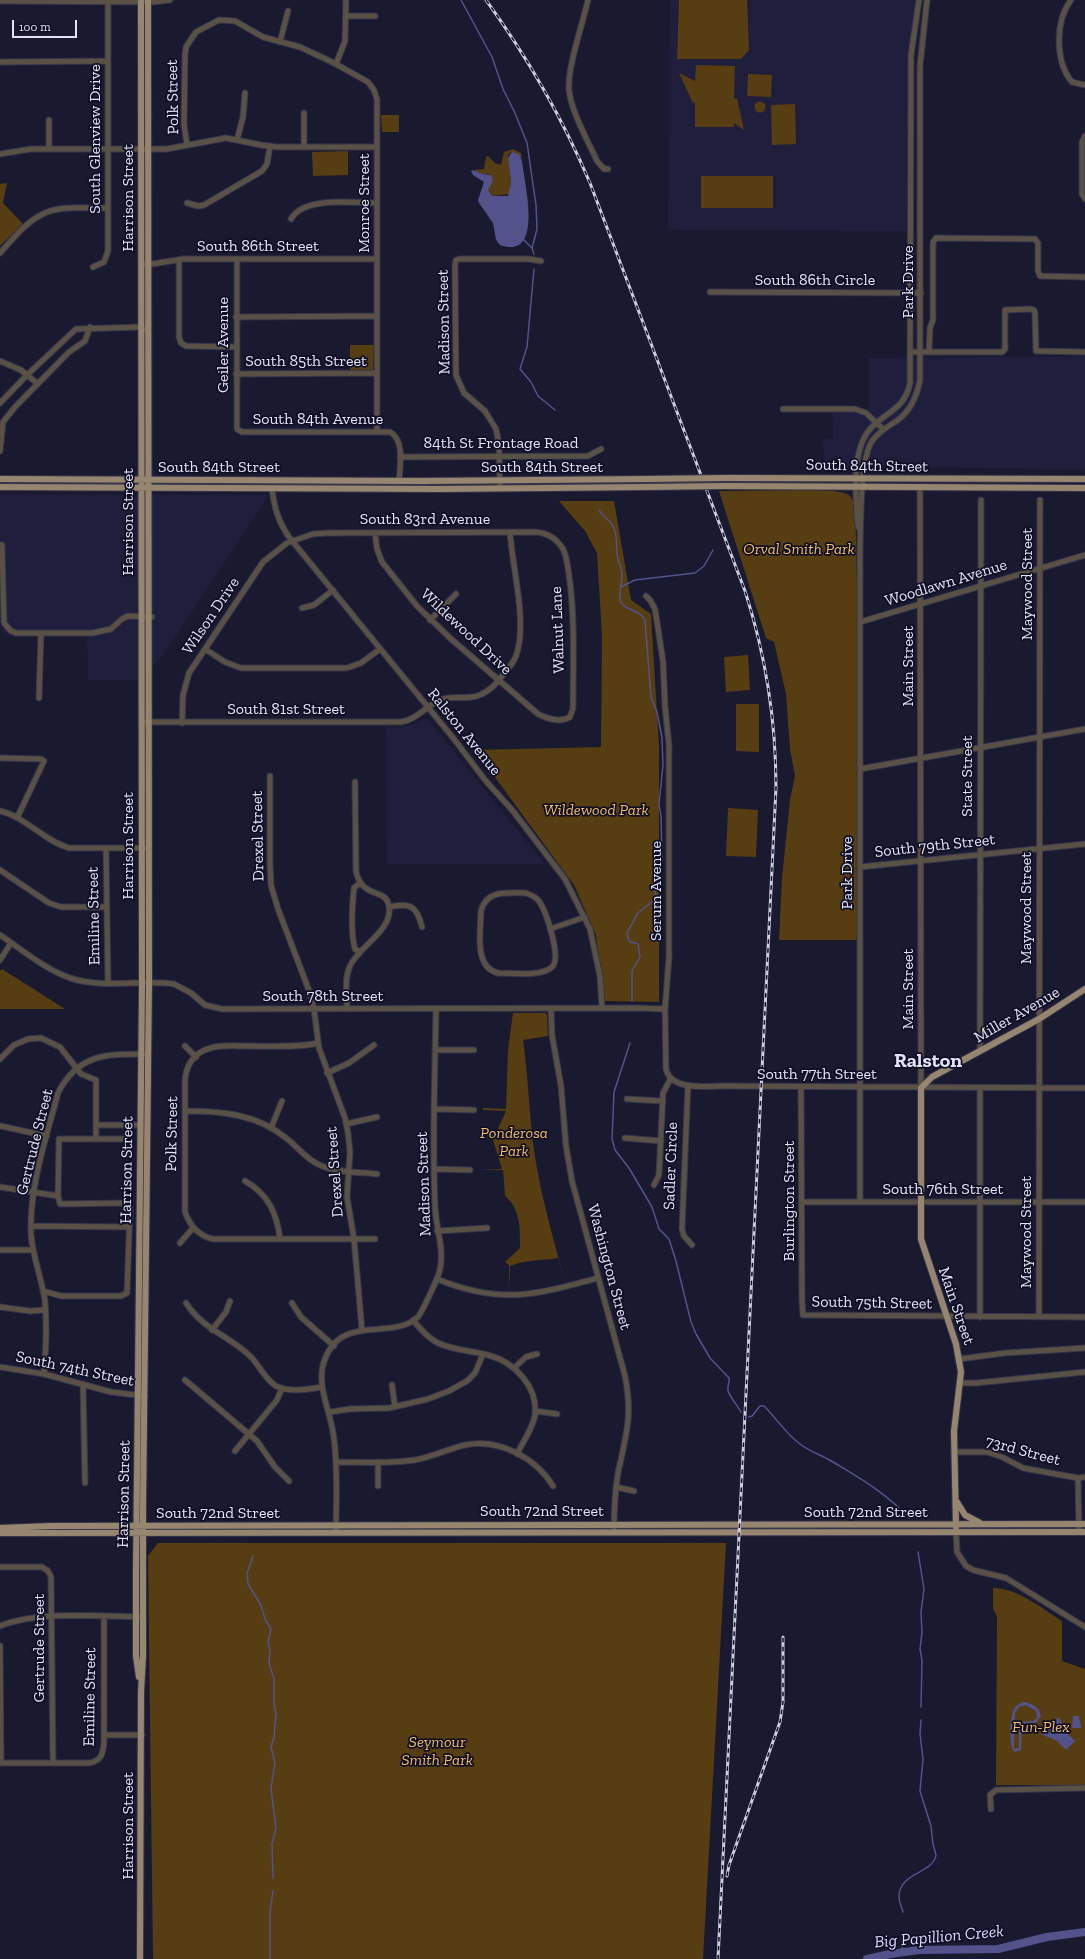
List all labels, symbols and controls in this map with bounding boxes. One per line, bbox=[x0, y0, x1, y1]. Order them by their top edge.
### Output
scale bar bbox=[14, 12, 79, 38]
text: 100 m bbox=[19, 20, 51, 34]
street label: Polk Street bbox=[163, 59, 183, 135]
street label: South Glenview Drive bbox=[85, 64, 105, 214]
street label: Harrison Street bbox=[118, 144, 138, 252]
street label: Monroe Street bbox=[354, 153, 374, 253]
street label: South 86th Street bbox=[197, 236, 319, 256]
street label: Park Drive bbox=[898, 245, 918, 319]
street label: Madison Street bbox=[433, 269, 455, 375]
street label: South 86th Circle bbox=[755, 270, 875, 290]
street label: Geiler Avenue bbox=[213, 297, 233, 393]
street label: South 85th Street bbox=[245, 351, 367, 371]
street label: South 84th Avenue bbox=[253, 409, 383, 429]
street label: 84th St Frontage Road bbox=[424, 433, 578, 453]
street label: South 84th Street bbox=[806, 455, 928, 477]
street label: South 84th Street bbox=[158, 457, 280, 477]
street label: South 84th Street bbox=[481, 457, 603, 477]
street label: Harrison Street bbox=[118, 468, 138, 576]
street label: South 83rd Avenue bbox=[360, 509, 490, 529]
street label: Maywood Street bbox=[1017, 528, 1037, 640]
park label: Orval Smith Park bbox=[743, 539, 855, 559]
street label: Woodlawn Avenue bbox=[883, 555, 1009, 611]
street label: Wilson Drive bbox=[178, 574, 244, 658]
street label: Wildewood Drive bbox=[416, 585, 516, 679]
street label: Walnut Lane bbox=[547, 586, 569, 674]
street label: Main Street bbox=[898, 625, 918, 707]
street label: Ralston Avenue bbox=[423, 685, 505, 779]
street label: South 81st Street bbox=[227, 699, 345, 719]
street label: State Street bbox=[957, 735, 977, 817]
street label: Drexel Street bbox=[248, 790, 268, 882]
street label: Harrison Street bbox=[118, 792, 138, 900]
park label: Wildewood Park bbox=[543, 800, 649, 820]
street label: South 79th Street bbox=[874, 830, 996, 862]
street label: Park Drive bbox=[837, 836, 857, 910]
street label: Serum Avenue bbox=[646, 841, 666, 941]
street label: Maywood Street bbox=[1016, 852, 1036, 964]
street label: Emiline Street bbox=[84, 866, 104, 966]
street label: Main Street bbox=[898, 948, 918, 1030]
street label: Miller Avenue bbox=[971, 983, 1063, 1047]
street label: South 78th Street bbox=[262, 986, 384, 1006]
district label: Ralston bbox=[894, 1049, 962, 1073]
street label: South 77th Street bbox=[757, 1064, 877, 1084]
street label: Gertrude Street bbox=[12, 1087, 58, 1197]
street label: Polk Street bbox=[162, 1096, 182, 1172]
street label: Harrison Street bbox=[116, 1116, 138, 1224]
street label: Sadler Circle bbox=[660, 1122, 682, 1210]
park label: Ponderosa Park bbox=[480, 1123, 548, 1161]
street label: Drexel Street bbox=[322, 1126, 348, 1218]
street label: Madison Street bbox=[413, 1131, 435, 1237]
street label: Burlington Street bbox=[779, 1140, 799, 1262]
street label: Maywood Street bbox=[1016, 1176, 1036, 1288]
street label: South 76th Street bbox=[883, 1179, 1003, 1199]
street label: Washington Street bbox=[583, 1202, 635, 1332]
street label: Main Street bbox=[934, 1265, 978, 1347]
street label: South 75th Street bbox=[812, 1292, 932, 1314]
street label: South 74th Street bbox=[14, 1347, 136, 1391]
street label: 73rd Street bbox=[983, 1432, 1063, 1470]
street label: Harrison Street bbox=[113, 1440, 135, 1548]
street label: South 72nd Street bbox=[480, 1501, 604, 1521]
street label: South 72nd Street bbox=[804, 1502, 928, 1522]
street label: South 72nd Street bbox=[156, 1503, 280, 1523]
street label: Gertrude Street bbox=[29, 1593, 49, 1703]
street label: Emiline Street bbox=[80, 1647, 100, 1747]
park label: Fun-Plex bbox=[1012, 1717, 1070, 1737]
park label: Seymour Smith Park bbox=[401, 1732, 473, 1770]
street label: Harrison Street bbox=[118, 1772, 138, 1880]
water label: Big Papillion Creek bbox=[873, 1921, 1005, 1953]

